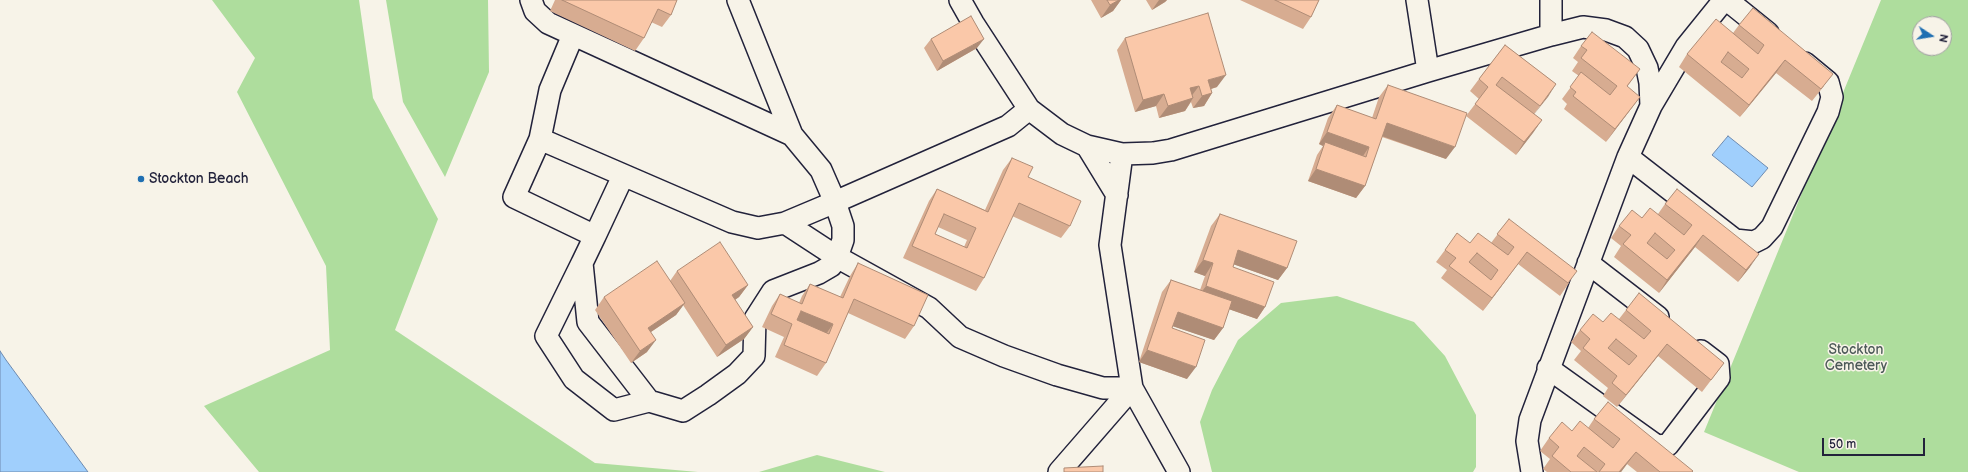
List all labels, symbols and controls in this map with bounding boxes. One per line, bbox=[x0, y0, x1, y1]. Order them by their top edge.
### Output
north arrow bbox=[1912, 16, 1952, 56]
text: N bbox=[1936, 33, 1950, 44]
place label: Stockton Beach bbox=[149, 171, 249, 187]
marker: Stockton Beach bbox=[136, 174, 146, 184]
park label: Stockton Cemetery bbox=[1825, 342, 1887, 374]
scale bar bbox=[1824, 430, 1927, 456]
text: 50 m bbox=[1829, 437, 1856, 452]

